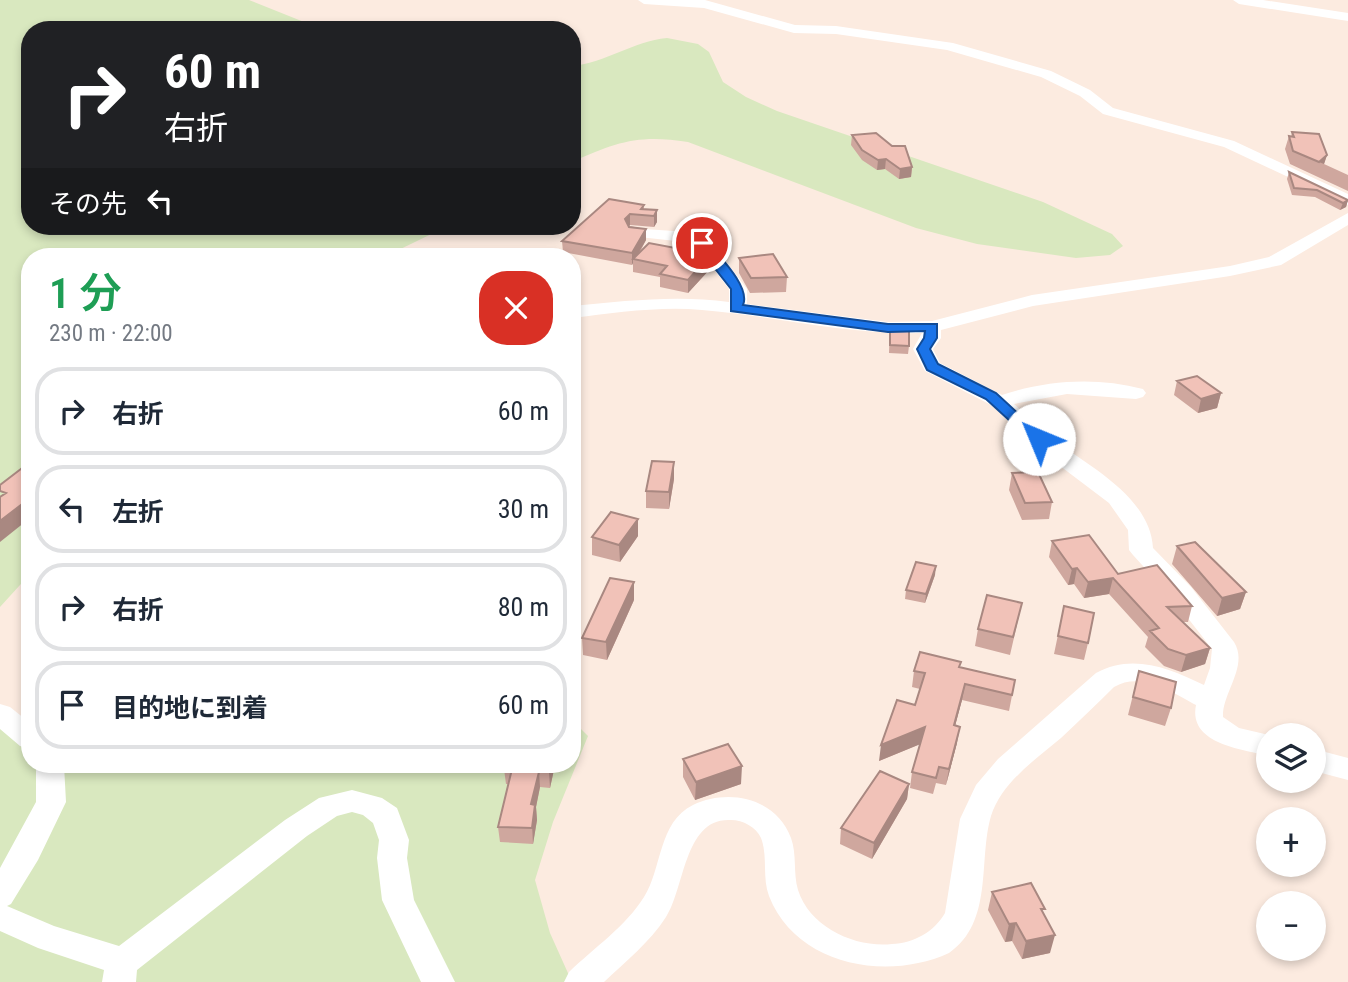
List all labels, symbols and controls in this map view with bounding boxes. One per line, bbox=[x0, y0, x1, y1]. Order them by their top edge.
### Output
text: 60 m bbox=[164, 43, 261, 100]
icon: right bbox=[49, 49, 140, 140]
text: 右折 bbox=[164, 109, 228, 147]
icon: left bbox=[141, 182, 179, 220]
text: その先 bbox=[49, 189, 127, 219]
pin bbox=[672, 213, 732, 273]
icon: arrive bbox=[683, 224, 721, 262]
text: 1 分 bbox=[49, 269, 122, 318]
button: close bbox=[479, 271, 553, 345]
text: 230 m · 22:00 bbox=[49, 320, 173, 347]
icon: right bbox=[53, 392, 91, 430]
text: 60 m bbox=[498, 396, 549, 426]
text: 右折 bbox=[112, 399, 164, 429]
position arrow bbox=[1002, 402, 1076, 476]
icon: left bbox=[53, 490, 91, 528]
text: 30 m bbox=[498, 494, 549, 524]
text: 左折 bbox=[112, 497, 164, 527]
icon: right bbox=[53, 588, 91, 626]
text: 80 m bbox=[498, 592, 549, 622]
text: 右折 bbox=[112, 595, 164, 625]
icon: arrive bbox=[53, 686, 91, 724]
text: 60 m bbox=[498, 690, 549, 720]
text: 目的地に到着 bbox=[112, 693, 268, 723]
map controls bbox=[1256, 723, 1326, 961]
button: layers bbox=[1256, 723, 1326, 793]
button: + bbox=[1256, 807, 1326, 877]
button: − bbox=[1256, 891, 1326, 961]

